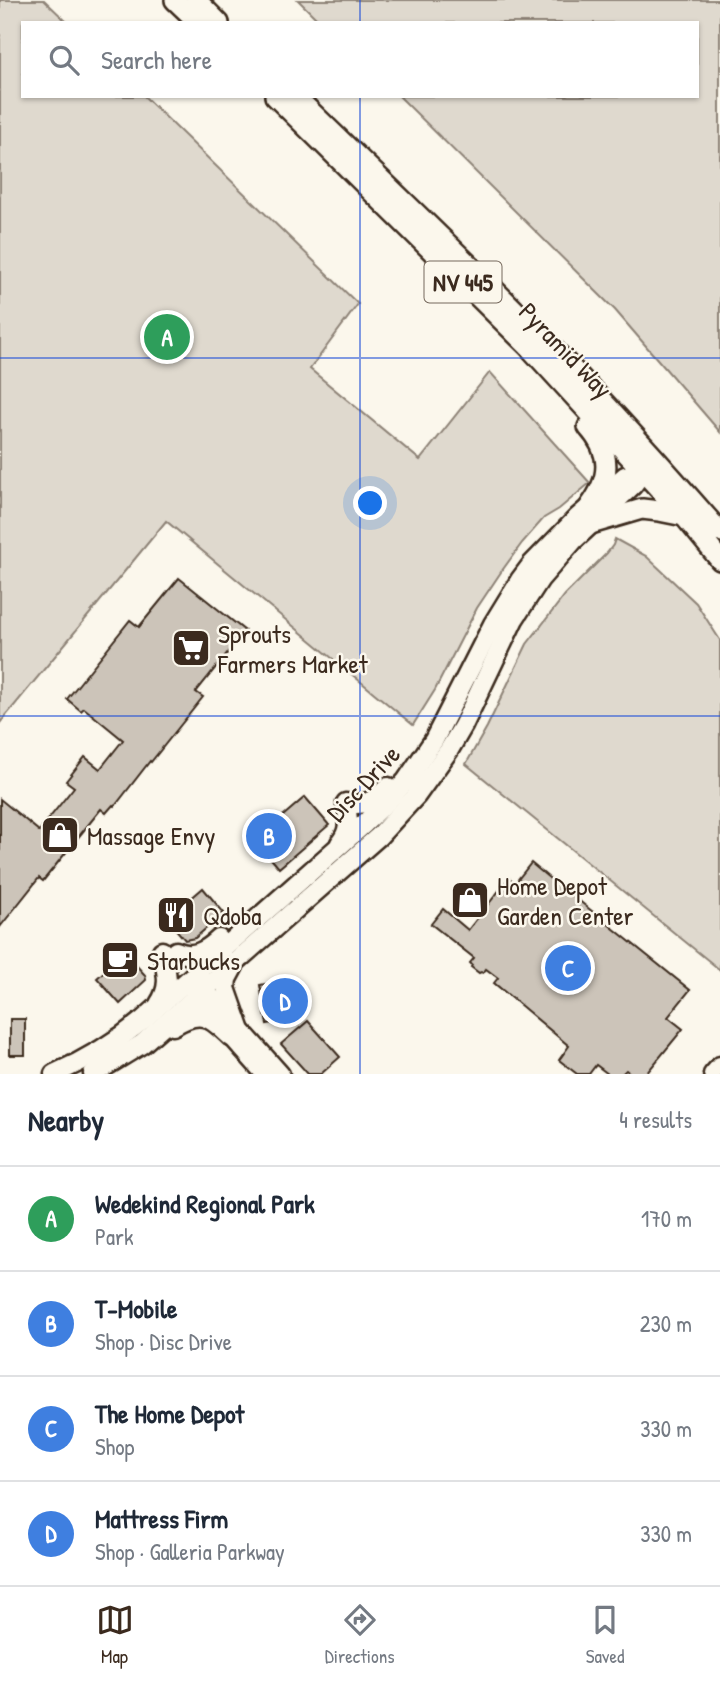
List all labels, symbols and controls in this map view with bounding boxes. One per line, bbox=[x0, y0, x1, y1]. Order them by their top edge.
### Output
search box bbox=[21, 21, 699, 98]
icon: search bbox=[45, 41, 83, 79]
text: Search here bbox=[101, 42, 212, 77]
road number: NV 445 bbox=[424, 262, 502, 302]
street label: Pyramid Way bbox=[512, 294, 620, 406]
pin: A bbox=[144, 311, 190, 363]
your location bbox=[353, 486, 387, 520]
place label: Sprouts Farmers Market bbox=[217, 616, 369, 681]
supermarket icon: Sprouts Farmers Market bbox=[170, 627, 212, 669]
street label: Disc Drive bbox=[318, 737, 408, 829]
pin: B bbox=[246, 810, 292, 862]
shop icon: Massage Envy bbox=[39, 814, 81, 856]
place label: Massage Envy bbox=[87, 818, 215, 853]
place label: Home Depot Garden Center bbox=[497, 868, 634, 933]
shop icon: Home Depot Garden Center bbox=[449, 879, 491, 921]
restaurant icon: Qdoba bbox=[155, 894, 197, 936]
place label: Qdoba bbox=[203, 898, 262, 933]
cafe icon: Starbucks bbox=[99, 939, 141, 981]
pin: C bbox=[545, 942, 591, 994]
place label: Starbucks bbox=[147, 943, 240, 978]
pin: D bbox=[262, 975, 308, 1027]
text: Nearby bbox=[28, 1100, 104, 1140]
text: 4 results bbox=[619, 1104, 692, 1135]
text: Wedekind Regional Park bbox=[95, 1186, 315, 1221]
text: A bbox=[45, 1203, 57, 1234]
text: 170 m bbox=[641, 1203, 692, 1234]
text: Park bbox=[95, 1221, 133, 1252]
text: T-Mobile bbox=[95, 1291, 177, 1326]
text: B bbox=[45, 1308, 57, 1339]
text: 230 m bbox=[640, 1308, 692, 1339]
text: Shop · Disc Drive bbox=[95, 1326, 232, 1357]
text: The Home Depot bbox=[95, 1396, 244, 1431]
text: C bbox=[45, 1413, 57, 1444]
text: 330 m bbox=[640, 1413, 692, 1444]
text: Shop bbox=[95, 1431, 134, 1462]
text: Mattress Firm bbox=[95, 1501, 228, 1536]
text: D bbox=[46, 1518, 56, 1549]
text: 330 m bbox=[640, 1518, 692, 1549]
text: Shop · Galleria Parkway bbox=[95, 1536, 285, 1567]
tab: Map bbox=[96, 1601, 134, 1669]
tab: Directions bbox=[325, 1601, 395, 1669]
tab: Saved bbox=[586, 1601, 624, 1669]

